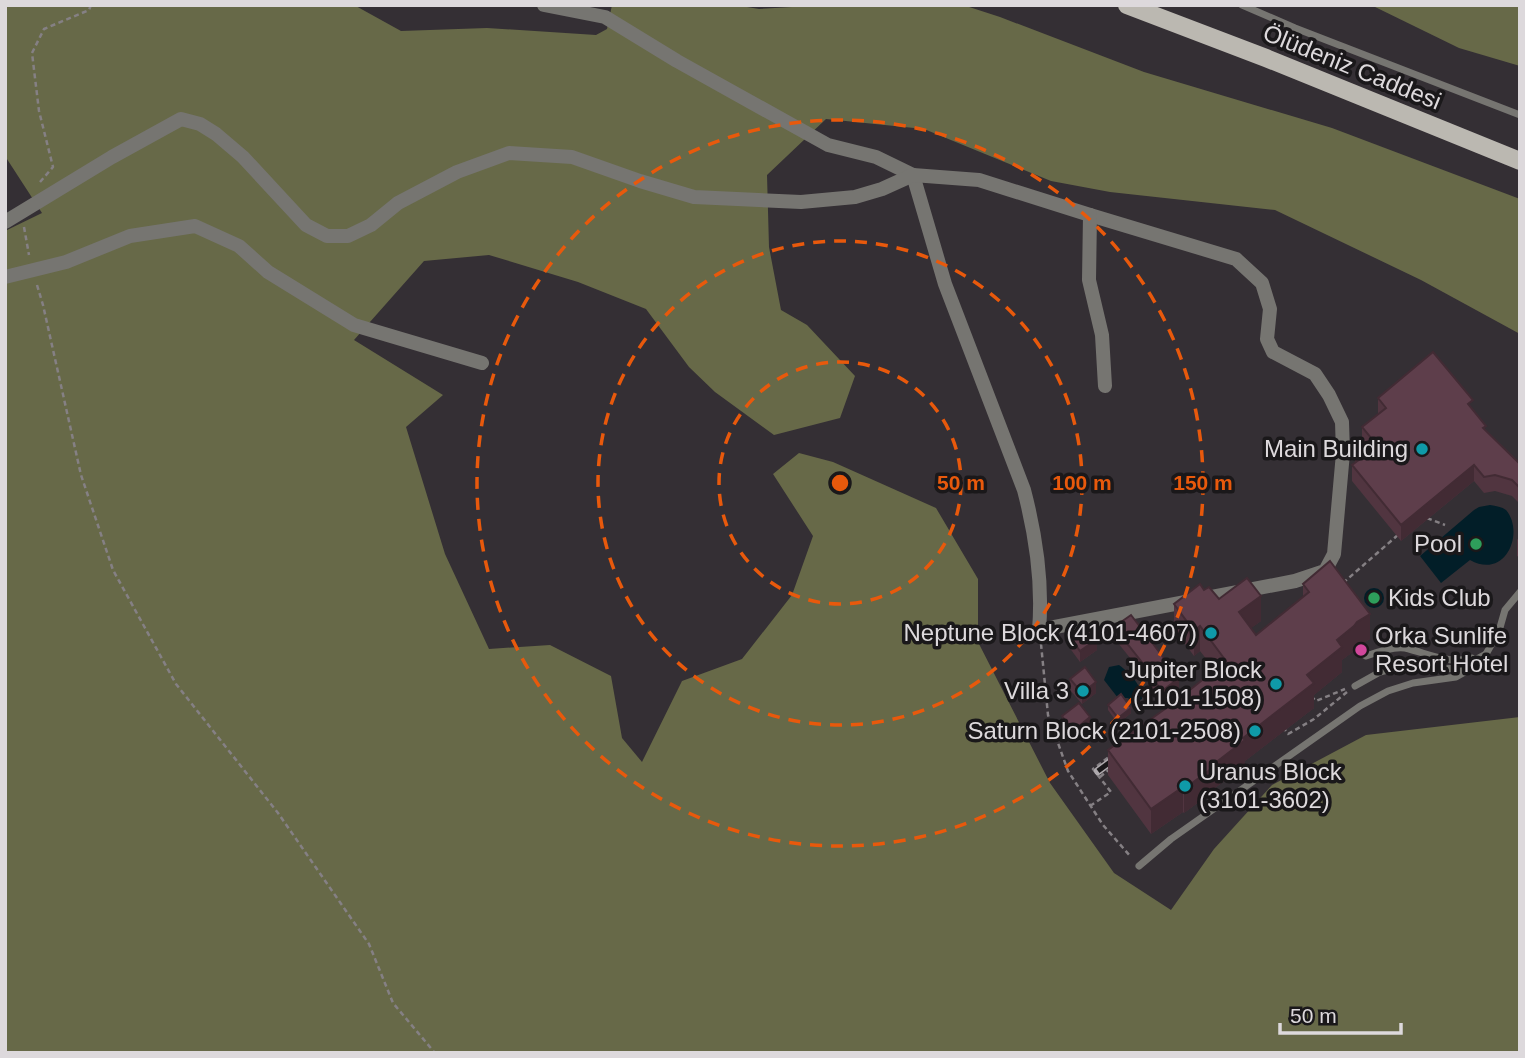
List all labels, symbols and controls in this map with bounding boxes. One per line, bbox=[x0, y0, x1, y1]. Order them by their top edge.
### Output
street label: Ölüdeniz Caddesi bbox=[1259, 19, 1445, 115]
place label: Main Building bbox=[1264, 435, 1408, 462]
marker: Main Building bbox=[1414, 441, 1430, 457]
centre of rings bbox=[828, 471, 852, 495]
text: 50 m bbox=[937, 471, 985, 494]
text: 100 m bbox=[1052, 471, 1112, 494]
text: 150 m bbox=[1173, 471, 1233, 494]
place label: Pool bbox=[1414, 530, 1462, 557]
marker: Pool bbox=[1468, 536, 1484, 552]
place label: Kids Club bbox=[1388, 584, 1491, 611]
marker: Kids Club bbox=[1366, 590, 1382, 606]
place label: Neptune Block (4101-4607) bbox=[903, 619, 1197, 646]
place label: Orka Sunlife Resort Hotel bbox=[1375, 622, 1508, 677]
marker: Neptune Block (4101-4607) bbox=[1203, 625, 1219, 641]
marker: Orka Sunlife Resort Hotel bbox=[1353, 642, 1369, 658]
place label: Jupiter Block (1101-1508) bbox=[1125, 656, 1263, 711]
marker: Jupiter Block (1101-1508) bbox=[1268, 676, 1284, 692]
place label: Villa 3 bbox=[1004, 677, 1069, 704]
marker: Villa 3 bbox=[1075, 683, 1091, 699]
place label: Saturn Block (2101-2508) bbox=[968, 717, 1241, 744]
marker: Saturn Block (2101-2508) bbox=[1247, 723, 1263, 739]
place label: Uranus Block (3101-3602) bbox=[1199, 758, 1343, 813]
marker: Uranus Block (3101-3602) bbox=[1177, 778, 1193, 794]
scale bar bbox=[1280, 992, 1401, 1036]
text: 50 m bbox=[1290, 1004, 1337, 1027]

